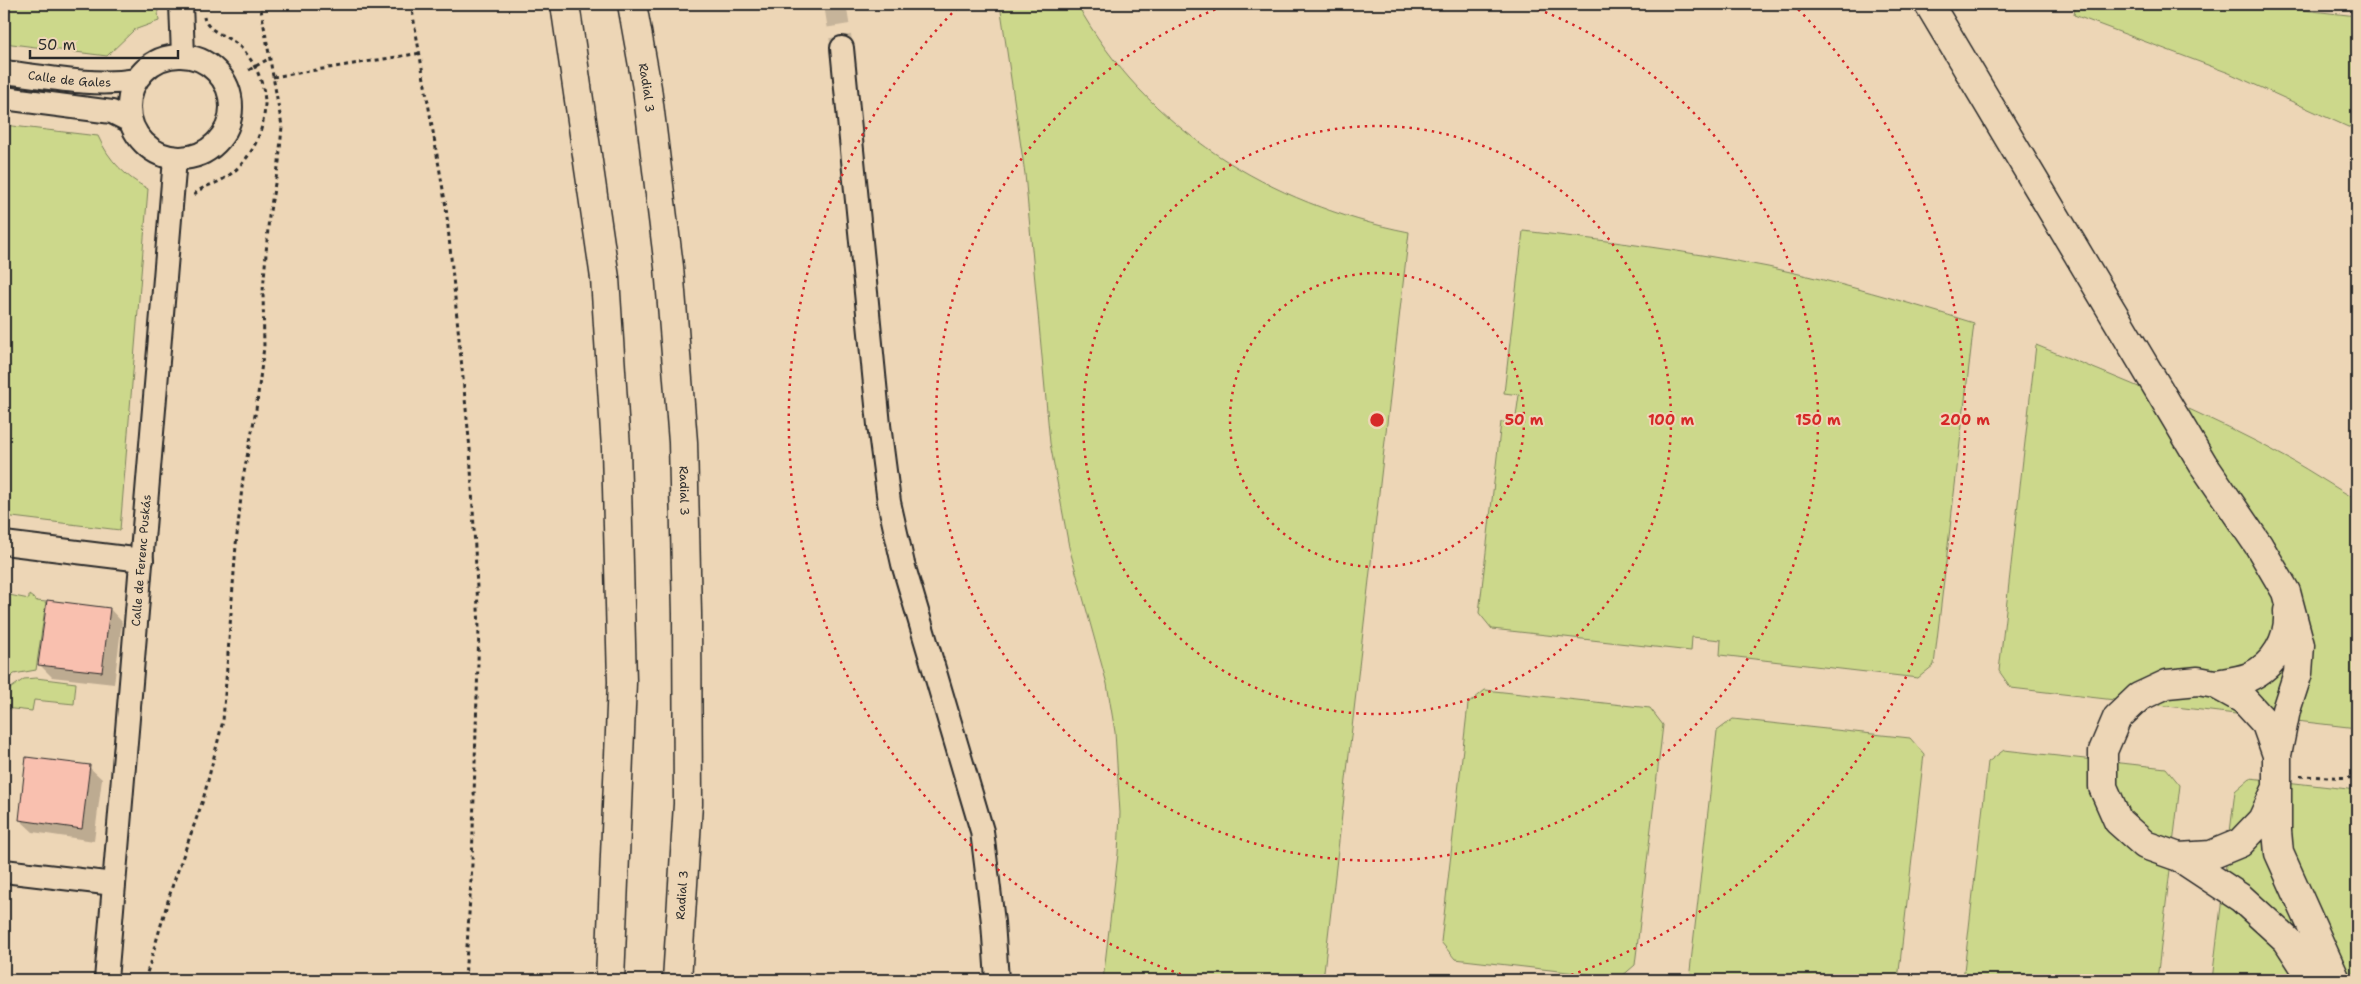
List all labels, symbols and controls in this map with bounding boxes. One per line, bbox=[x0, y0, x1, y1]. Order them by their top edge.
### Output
scale bar bbox=[30, 28, 178, 60]
text: 50 m bbox=[38, 35, 76, 55]
street label: Radial 3 bbox=[635, 62, 658, 113]
street label: Calle de Gales bbox=[27, 67, 111, 90]
text: 50 m bbox=[1505, 410, 1544, 430]
text: 100 m bbox=[1648, 410, 1694, 430]
text: 150 m bbox=[1795, 410, 1841, 430]
text: 200 m bbox=[1940, 410, 1990, 430]
centre of rings bbox=[1368, 411, 1386, 429]
street label: Radial 3 bbox=[676, 466, 693, 516]
street label: Calle de Ferenc Puskás bbox=[128, 494, 155, 627]
street label: Radial 3 bbox=[672, 870, 692, 920]

